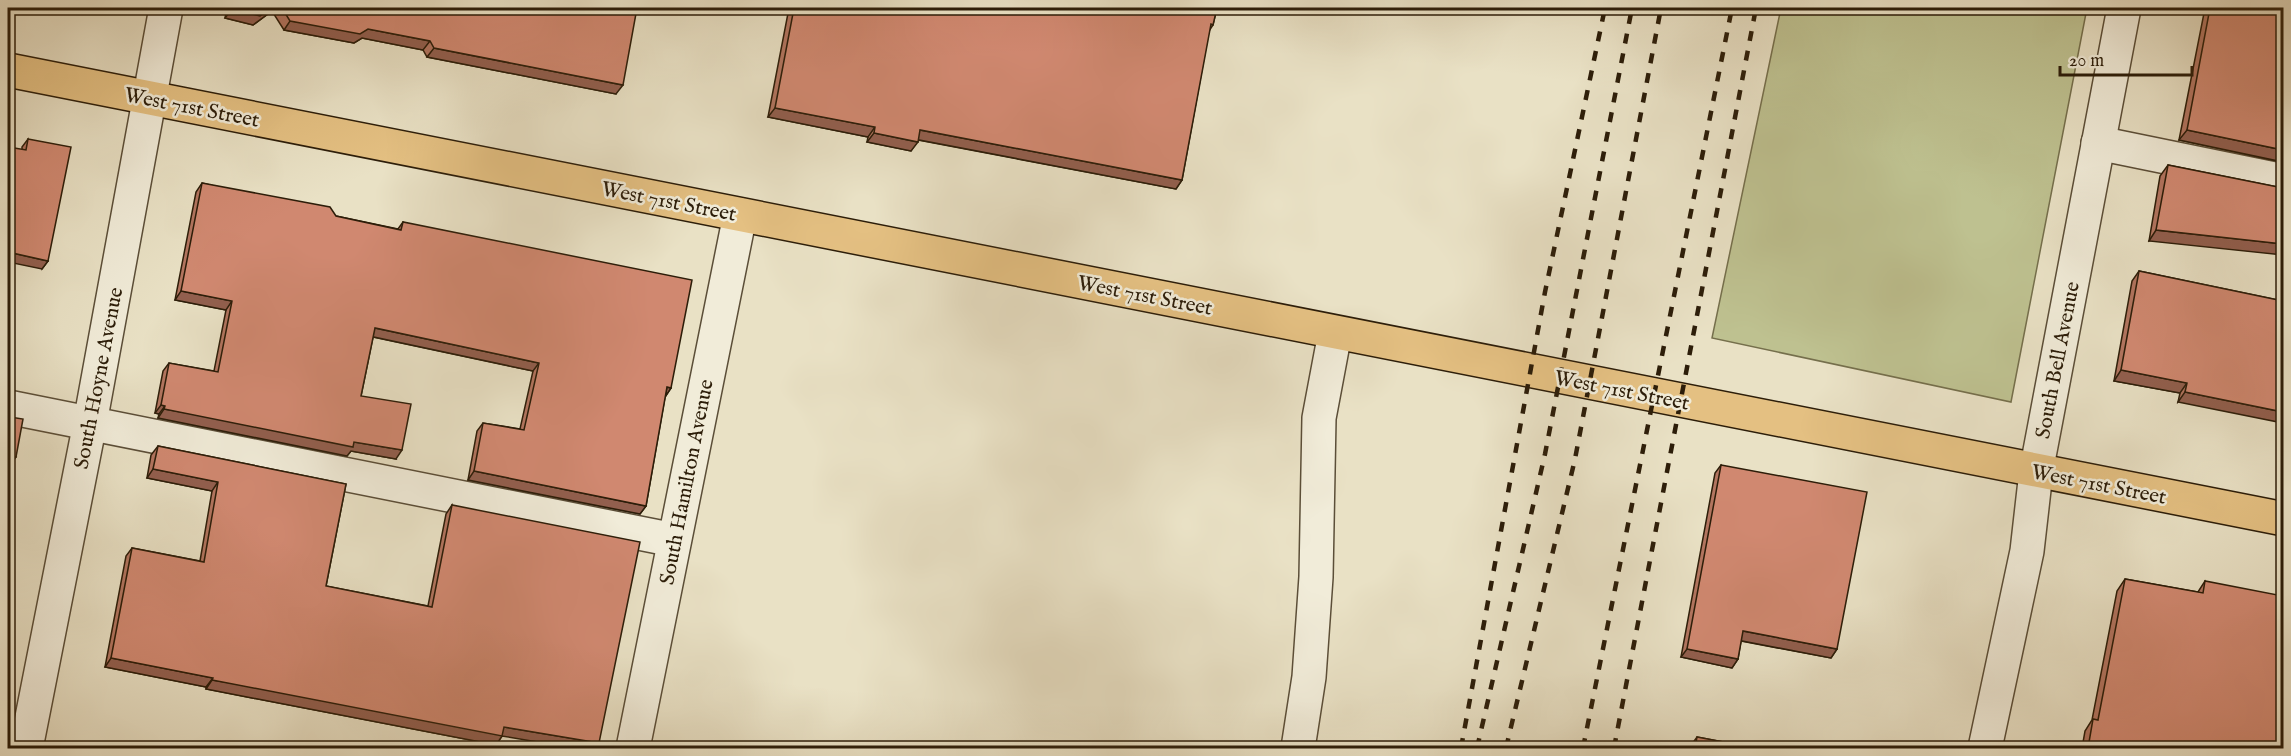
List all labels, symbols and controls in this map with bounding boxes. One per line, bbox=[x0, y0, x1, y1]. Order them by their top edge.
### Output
scale bar bbox=[2060, 39, 2192, 77]
text: 20 m bbox=[2069, 50, 2104, 73]
street label: West 71st Street bbox=[122, 82, 261, 135]
street label: West 71st Street bbox=[599, 176, 738, 229]
street label: West 71st Street bbox=[1075, 270, 1214, 323]
street label: South Bell Avenue bbox=[2030, 279, 2087, 441]
street label: South Hoyne Avenue bbox=[69, 285, 130, 471]
street label: West 71st Street bbox=[1552, 365, 1691, 418]
street label: South Hamilton Avenue bbox=[654, 377, 721, 587]
street label: West 71st Street bbox=[2029, 459, 2168, 512]

